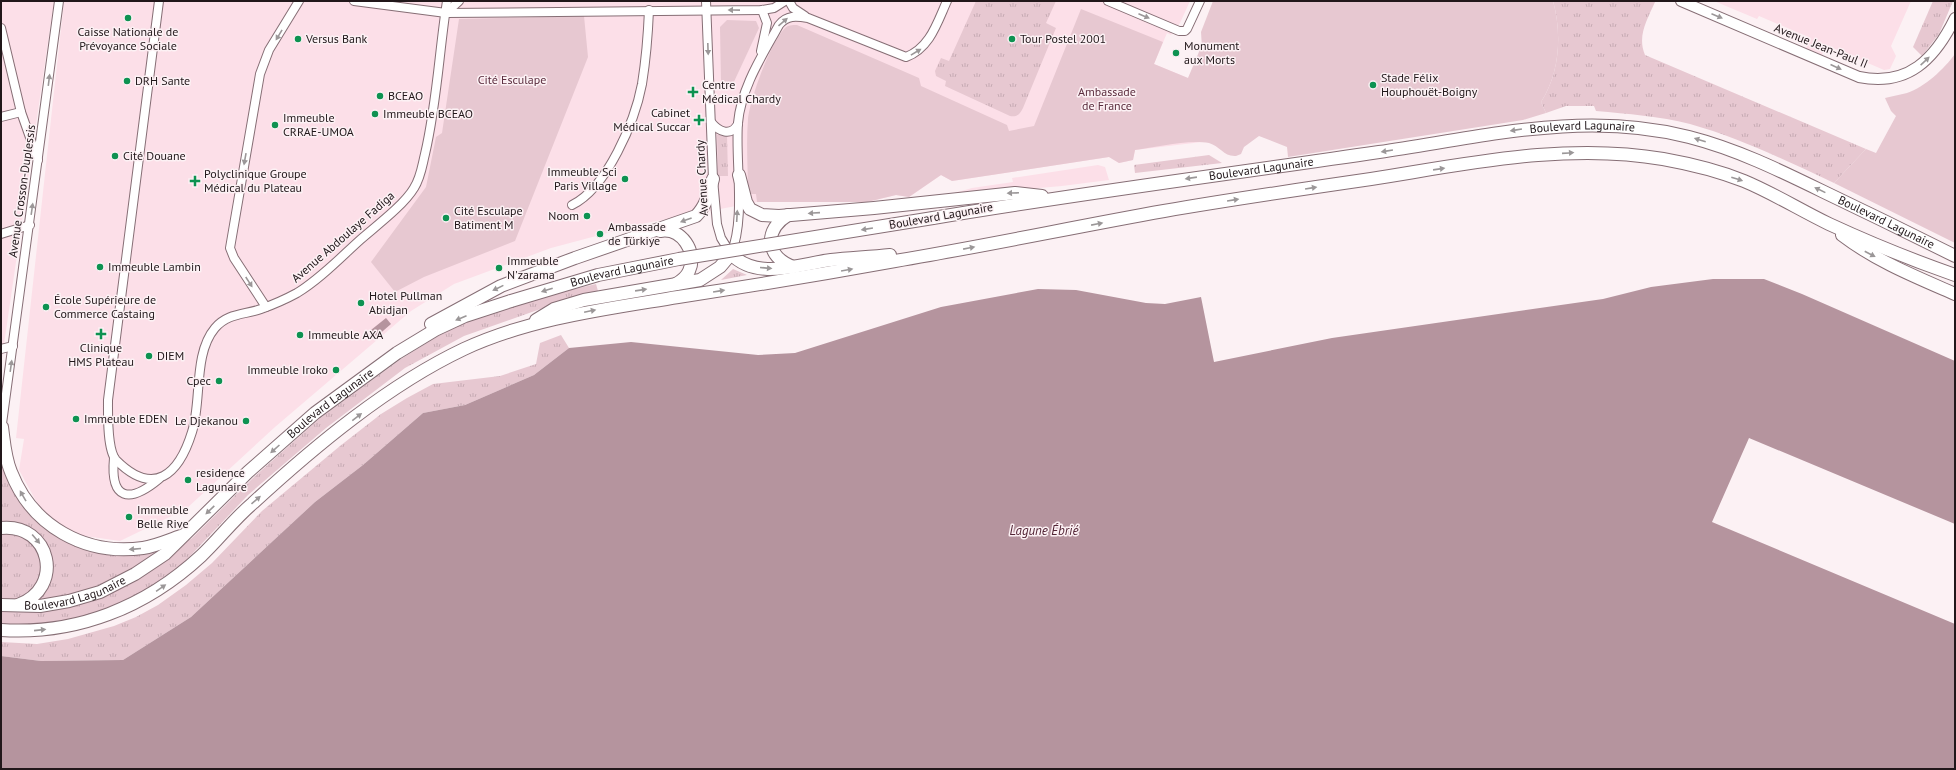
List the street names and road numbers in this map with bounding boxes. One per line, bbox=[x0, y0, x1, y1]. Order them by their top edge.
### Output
street label: Avenue Jean-Paul II bbox=[1772, 20, 1870, 71]
street label: Boulevard Lagunaire bbox=[1529, 117, 1636, 136]
street label: Avenue Crosson-Duplessis bbox=[5, 124, 38, 258]
street label: Avenue Chardy bbox=[692, 139, 711, 216]
street label: Boulevard Lagunaire bbox=[1208, 154, 1315, 183]
street label: Avenue Abdoulaye Fadiga bbox=[288, 188, 397, 285]
street label: Boulevard Lagunaire bbox=[1836, 192, 1937, 252]
street label: Boulevard Lagunaire bbox=[888, 199, 994, 232]
street label: Boulevard Lagunaire bbox=[568, 252, 675, 290]
street label: Boulevard Lagunaire bbox=[284, 365, 376, 441]
street label: Boulevard Lagunaire bbox=[24, 572, 128, 613]

